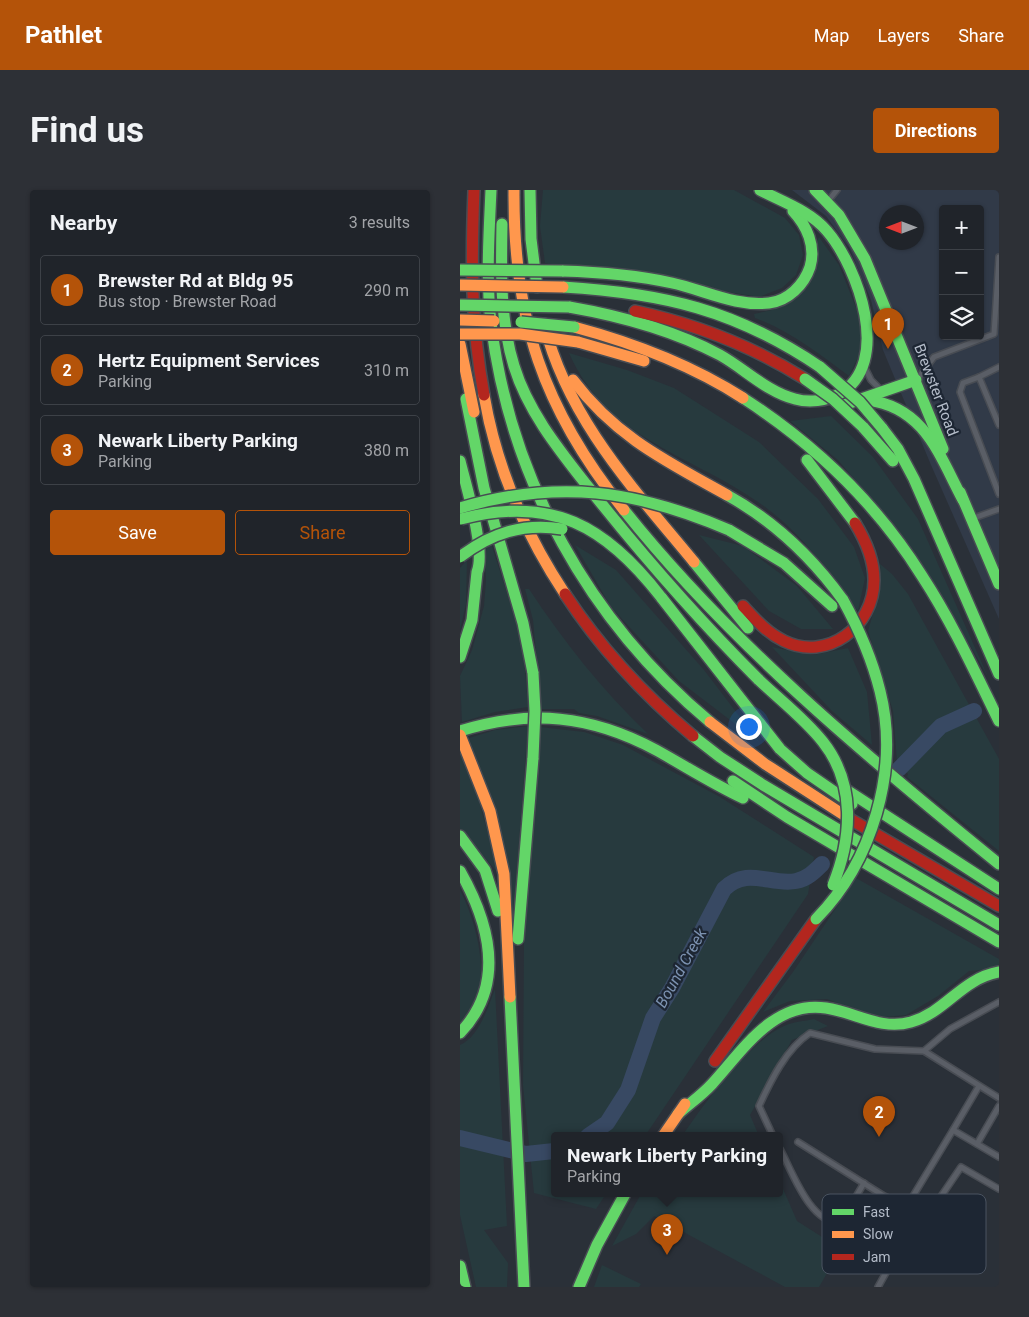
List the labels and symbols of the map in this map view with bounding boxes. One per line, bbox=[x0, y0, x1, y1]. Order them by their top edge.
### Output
north arrow bbox=[879, 205, 924, 250]
pin: 1 bbox=[872, 308, 904, 349]
street label: Brewster Road bbox=[910, 341, 962, 439]
your location bbox=[736, 714, 762, 740]
water label: Bound Creek bbox=[651, 924, 711, 1011]
pin: 2 bbox=[863, 1096, 895, 1137]
legend bbox=[822, 1194, 986, 1274]
text: Fast bbox=[863, 1204, 890, 1220]
pin: 3 bbox=[651, 1214, 683, 1255]
text: Slow bbox=[863, 1226, 894, 1242]
text: Jam bbox=[863, 1249, 891, 1265]

